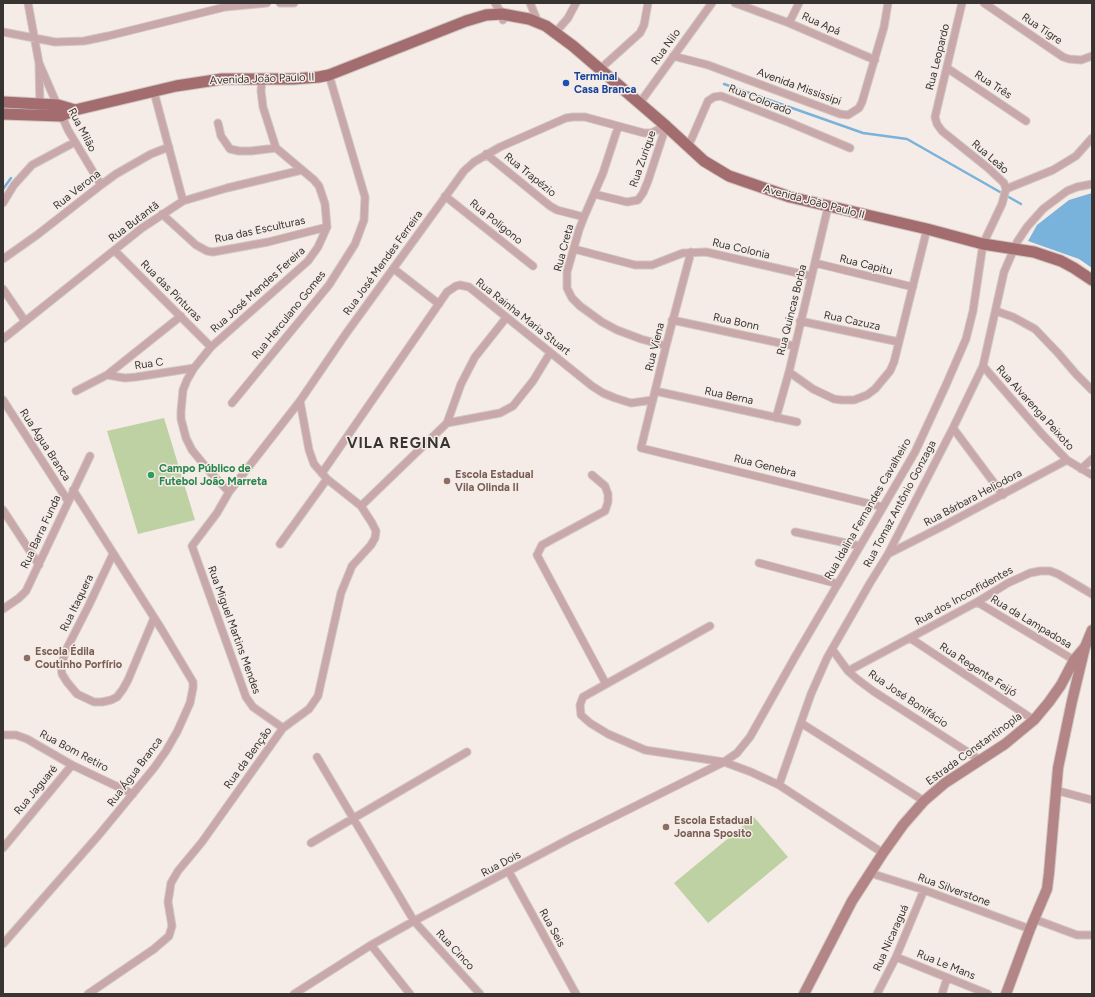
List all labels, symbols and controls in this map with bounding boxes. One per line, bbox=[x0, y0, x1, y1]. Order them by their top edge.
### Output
street label: Rua Apá bbox=[800, 10, 842, 38]
street label: Rua Tigre bbox=[1019, 11, 1065, 47]
street label: Rua Leopardo bbox=[923, 22, 953, 92]
street label: Rua Nilo bbox=[649, 26, 683, 68]
street label: Avenida Mississipi bbox=[755, 66, 843, 108]
street label: Rua Três bbox=[972, 68, 1014, 102]
place label: Terminal Casa Branca bbox=[574, 70, 636, 96]
street label: Avenida João Paulo II bbox=[209, 71, 315, 87]
marker: Terminal Casa Branca bbox=[561, 78, 571, 88]
street label: Rua Colorado bbox=[727, 82, 793, 118]
street label: Rua Milão bbox=[65, 106, 99, 154]
street label: Rua Zurique bbox=[627, 129, 659, 189]
street label: Rua Leão bbox=[969, 137, 1011, 177]
street label: Rua Trapézio bbox=[501, 150, 559, 200]
street label: Rua Verona bbox=[51, 167, 103, 213]
street label: Avenida João Paulo II bbox=[762, 182, 866, 222]
street label: Rua Poligono bbox=[467, 197, 525, 247]
street label: Rua Butantã bbox=[106, 199, 162, 245]
street label: Rua José Mendes Ferreira bbox=[341, 208, 425, 318]
street label: Rua das Esculturas bbox=[214, 214, 306, 246]
street label: Rua Creta bbox=[551, 223, 577, 273]
street label: Rua Colonia bbox=[711, 236, 771, 262]
street label: Rua José Mendes Fereira bbox=[208, 244, 308, 336]
street label: Rua Capitu bbox=[838, 252, 894, 278]
street label: Rua das Pinturas bbox=[138, 258, 204, 324]
street label: Rua Quincas Borba bbox=[774, 263, 810, 357]
street label: Rua Herculano Gomes bbox=[249, 268, 329, 362]
street label: Rua Rainha Maria Stuart bbox=[473, 276, 573, 358]
street label: Rua Cazuza bbox=[823, 309, 881, 333]
street label: Rua Bonn bbox=[712, 311, 760, 333]
street label: Rua Viena bbox=[643, 321, 667, 373]
street label: Rua C bbox=[134, 355, 164, 373]
street label: Rua Alvarenga Peixoto bbox=[993, 363, 1077, 453]
street label: Rua Berna bbox=[703, 384, 755, 408]
street label: Rua Água Branca bbox=[17, 406, 73, 484]
district label: VILA REGINA bbox=[347, 435, 451, 453]
street label: Rua Idalina Fernandes Cavalheiro bbox=[822, 436, 914, 582]
street label: Rua Tomaz Antônio Gonzaga bbox=[861, 438, 939, 570]
street label: Rua Genebra bbox=[733, 452, 797, 480]
place label: Campo Público de Futebol João Marreta bbox=[159, 462, 267, 488]
street label: Rua Bárbara Heliodora bbox=[922, 467, 1024, 529]
place label: Escola Estadual Vila Olinda II bbox=[455, 468, 533, 494]
marker: Campo Público de Futebol João Marreta bbox=[146, 470, 156, 480]
marker: Escola Estadual Vila Olinda II bbox=[442, 476, 452, 486]
street label: Rua Barra Funda bbox=[18, 493, 64, 571]
street label: Rua Miguel Martins Mendes bbox=[205, 564, 263, 696]
street label: Rua dos Inconfidentes bbox=[913, 564, 1015, 628]
street label: Rua Itaquera bbox=[57, 572, 97, 634]
street label: Rua da Lampadosa bbox=[988, 593, 1074, 651]
street label: Rua Regente Feijó bbox=[937, 640, 1019, 700]
place label: Escola Édila Coutinho Porfírio bbox=[35, 645, 122, 671]
marker: Escola Édila Coutinho Porfírio bbox=[22, 653, 32, 663]
street label: Rua José Bonifácio bbox=[866, 667, 950, 731]
street label: Estrada Constantinopla bbox=[924, 710, 1024, 788]
street label: Rua da Benção bbox=[221, 725, 275, 791]
street label: Rua Bom Retiro bbox=[37, 727, 111, 775]
street label: Rua Água Branca bbox=[105, 735, 165, 809]
street label: Rua Jaguaré bbox=[11, 763, 61, 817]
place label: Escola Estadual Joanna Sposito bbox=[674, 814, 752, 840]
marker: Escola Estadual Joanna Sposito bbox=[661, 822, 671, 832]
street label: Rua Dois bbox=[479, 848, 523, 880]
street label: Rua Silverstone bbox=[916, 871, 992, 909]
street label: Rua Nicaraguá bbox=[870, 903, 912, 973]
street label: Rua Seis bbox=[536, 907, 568, 949]
street label: Rua Cinco bbox=[433, 927, 477, 973]
street label: Rua Le Mans bbox=[915, 947, 977, 983]

